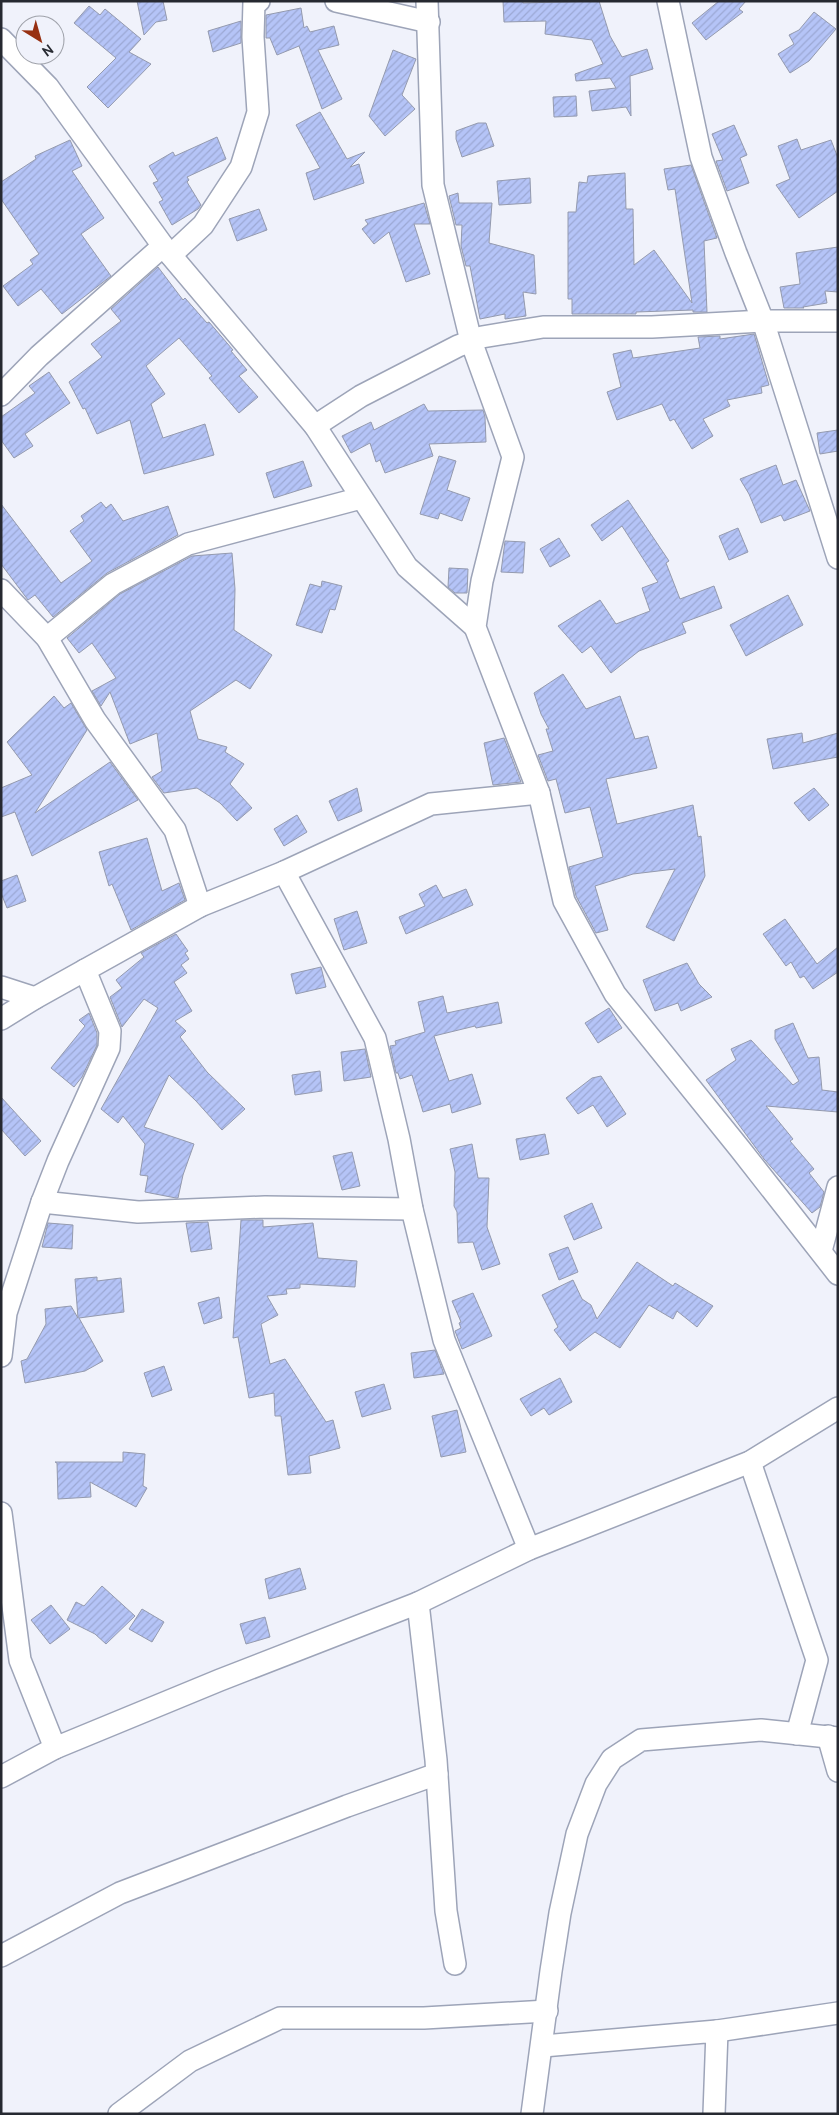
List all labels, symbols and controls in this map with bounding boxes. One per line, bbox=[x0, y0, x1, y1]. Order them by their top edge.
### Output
north arrow bbox=[15, 15, 65, 65]
text: N bbox=[38, 40, 57, 61]

